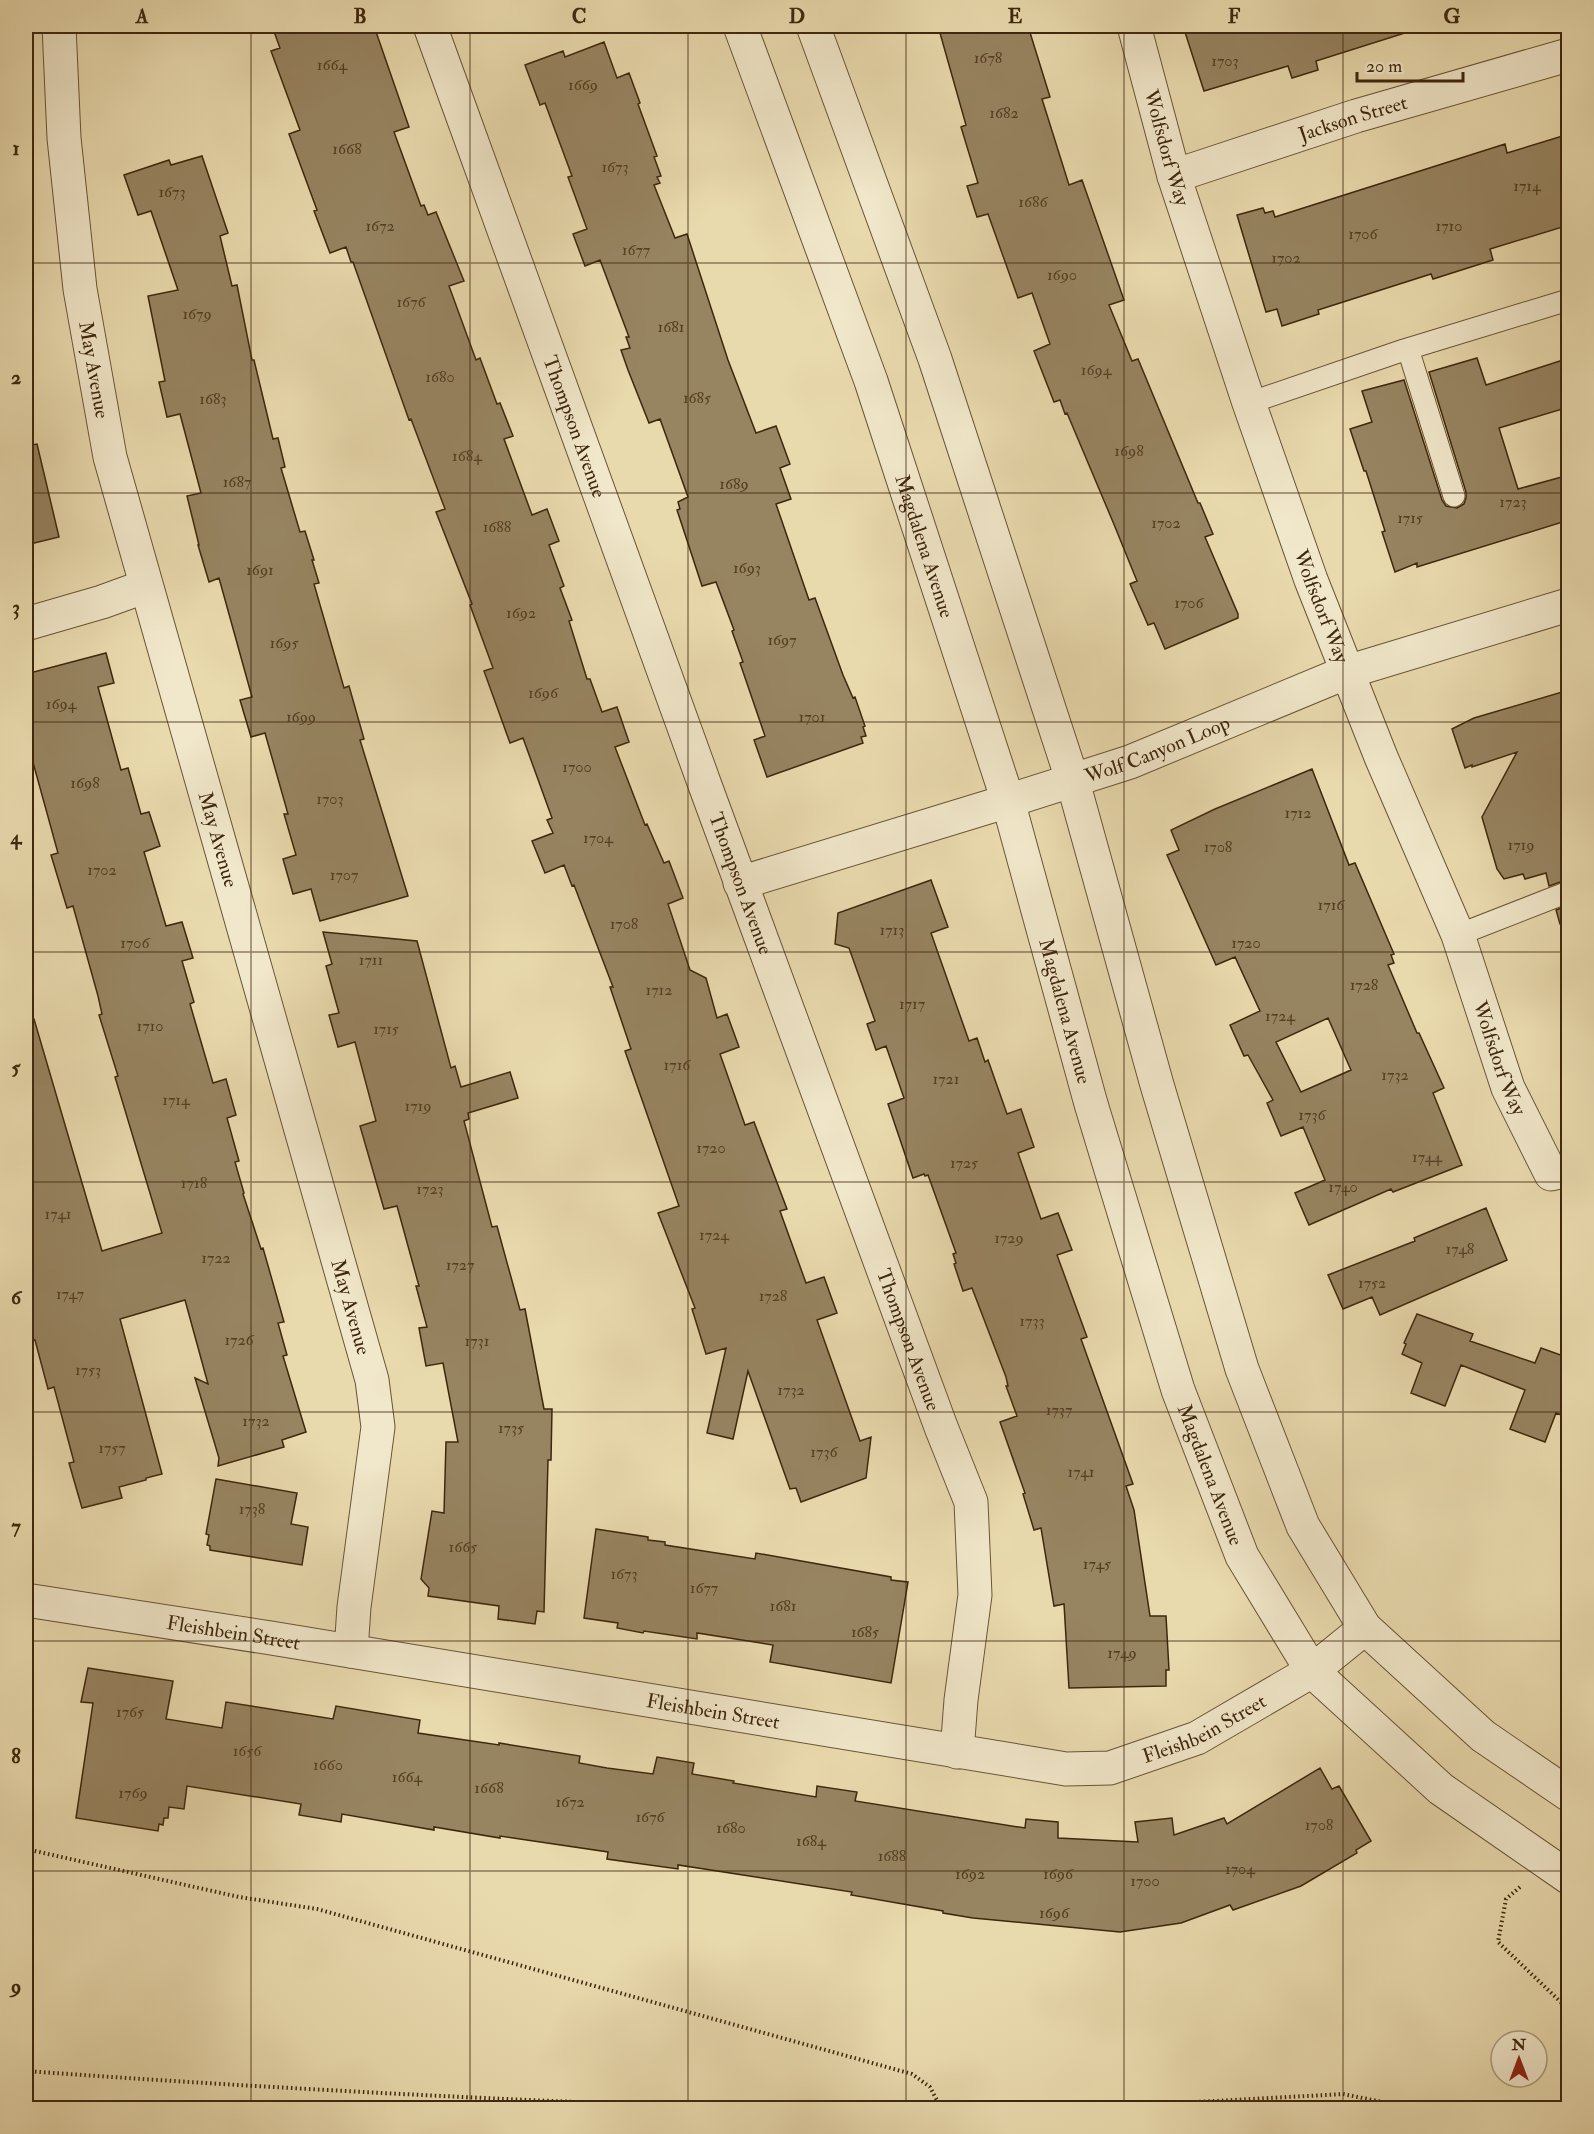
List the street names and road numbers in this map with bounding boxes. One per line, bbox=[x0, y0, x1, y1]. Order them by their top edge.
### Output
street label: Wolfsdorf Way bbox=[1138, 86, 1195, 210]
street label: Jackson Street bbox=[1294, 90, 1411, 147]
street label: May Avenue bbox=[73, 319, 115, 420]
street label: Thompson Avenue bbox=[537, 352, 612, 501]
street label: Magdalena Avenue bbox=[889, 471, 959, 621]
street label: Wolfsdorf Way bbox=[1288, 545, 1355, 668]
street label: Wolf Canyon Loop bbox=[1081, 710, 1234, 789]
street label: May Avenue bbox=[193, 789, 243, 890]
street label: Thompson Avenue bbox=[703, 809, 778, 958]
street label: Magdalena Avenue bbox=[1033, 936, 1097, 1087]
street label: Wolfsdorf Way bbox=[1467, 997, 1532, 1121]
street label: May Avenue bbox=[325, 1256, 376, 1358]
street label: Thompson Avenue bbox=[871, 1265, 946, 1414]
street label: Magdalena Avenue bbox=[1172, 1401, 1249, 1549]
street label: Fleishbein Street bbox=[165, 1610, 303, 1656]
street label: Fleishbein Street bbox=[645, 1688, 782, 1735]
street label: Fleishbein Street bbox=[1139, 1688, 1271, 1769]

